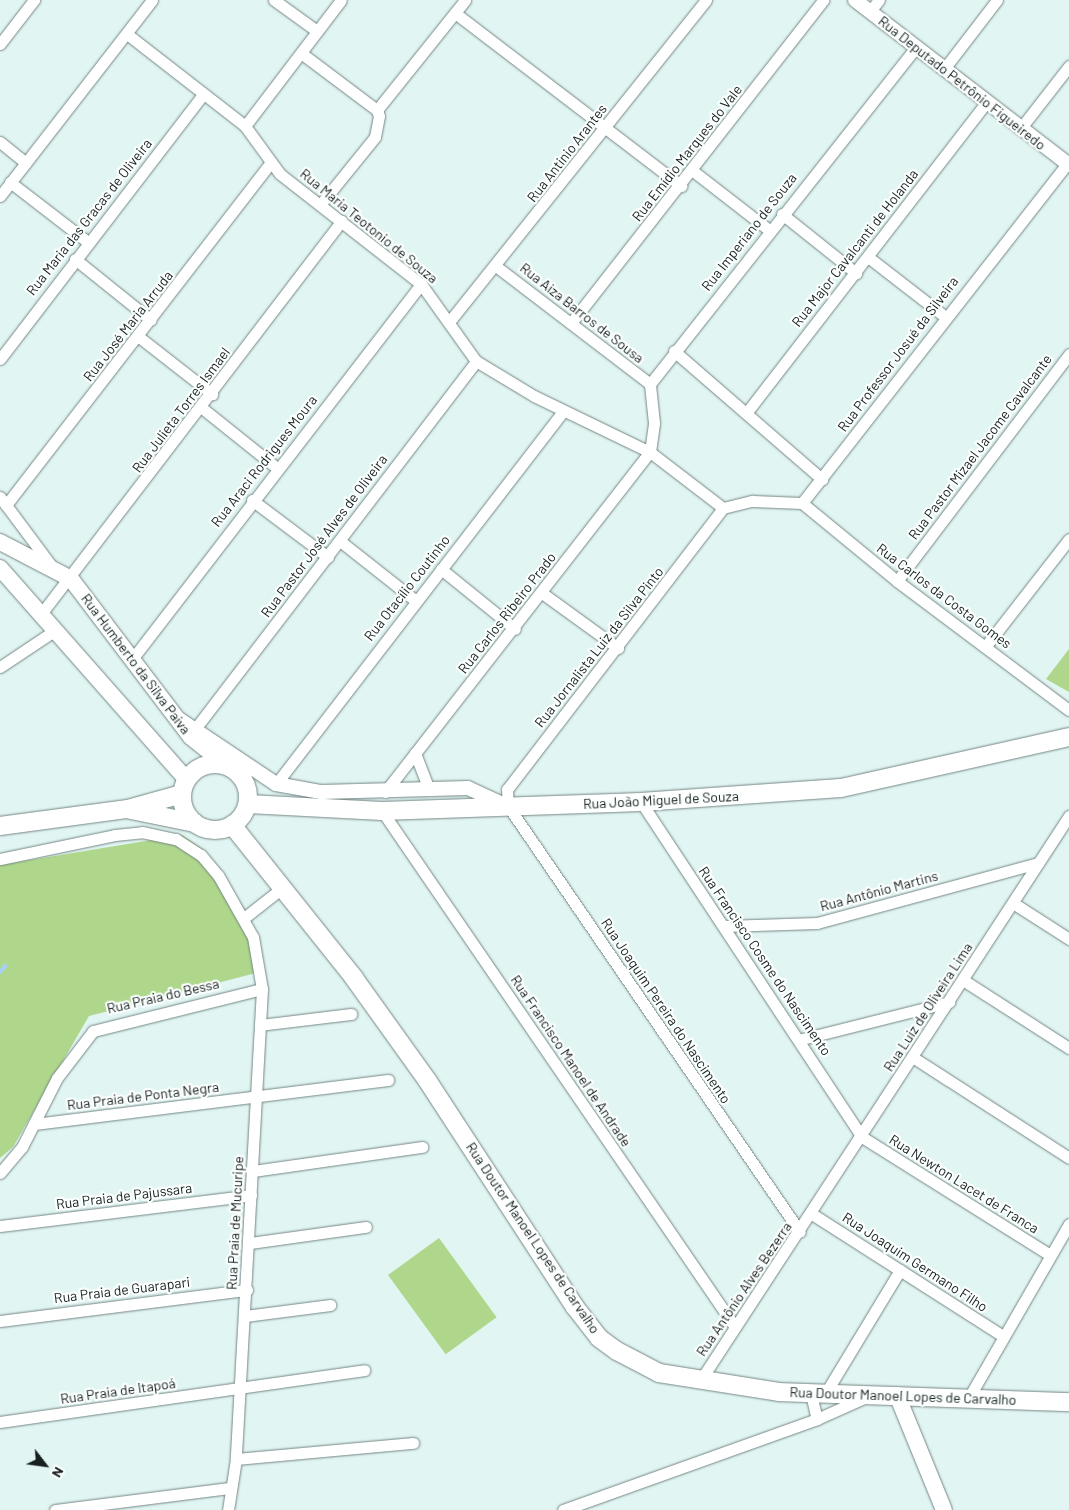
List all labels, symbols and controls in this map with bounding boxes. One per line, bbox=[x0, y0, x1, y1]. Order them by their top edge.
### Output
street label: Rua Deputado Petrônio Figueiredo bbox=[875, 12, 1049, 154]
street label: Rua Emídio Marques do Vale bbox=[629, 81, 745, 225]
street label: Rua Antinio Arantes bbox=[524, 101, 610, 205]
street label: Rua Maria das Gracas de Oliveira bbox=[23, 135, 155, 299]
street label: Rua Maria Teotonio de Souza bbox=[297, 165, 441, 287]
street label: Rua Major Cavalcanti de Holanda bbox=[788, 166, 922, 330]
street label: Rua Imperiano de Souza bbox=[698, 170, 800, 294]
street label: Rua Aiza Barros de Sousa bbox=[517, 259, 647, 367]
street label: Rua José Maria Arruda bbox=[80, 267, 176, 385]
street label: Rua Professor Josué da Silveira bbox=[834, 273, 962, 435]
street label: Rua Julieta Torres Ismael bbox=[128, 344, 234, 476]
street label: Rua Pastor Mizael Jacome Cavalcante bbox=[905, 351, 1055, 543]
street label: Rua Araci Rodrigues Moura bbox=[207, 392, 321, 530]
street label: Rua Pastor José Alves de Oliveira bbox=[257, 451, 391, 621]
street label: Rua Otacílio Coutinho bbox=[361, 532, 453, 644]
street label: Rua Carlos da Costa Gomes bbox=[873, 540, 1015, 652]
street label: Rua Carlos Ribeiro Prado bbox=[455, 549, 559, 677]
street label: Rua Jornalista Luiz da Silva Pinto bbox=[531, 563, 667, 731]
street label: Rua Humberto da Silva Paiva bbox=[78, 590, 194, 738]
street label: Rua João Miguel de Souza bbox=[583, 788, 739, 812]
street label: Rua Francisco Cosme do Nascimento bbox=[695, 863, 835, 1059]
street label: Rua Antônio Martins bbox=[818, 867, 940, 915]
street label: Rua Joaquim Pereira do Nascimento bbox=[598, 915, 734, 1107]
street label: Rua Luiz de Oliveira Lima bbox=[880, 939, 976, 1075]
street label: Rua Francisco Manoel de Andrade bbox=[507, 972, 635, 1150]
street label: Rua Praia do Bessa bbox=[105, 975, 221, 1017]
street label: Rua Praia de Ponta Negra bbox=[66, 1078, 220, 1114]
street label: Rua Newton Lacet de Franca bbox=[886, 1131, 1042, 1237]
street label: Rua Doutor Manoel Lopes de Carvalho bbox=[463, 1139, 603, 1337]
street label: Rua Praia de Mucuripe bbox=[223, 1156, 247, 1290]
street label: Rua Praia de Pajussara bbox=[55, 1179, 193, 1213]
street label: Rua Joaquim Germano Filho bbox=[839, 1209, 991, 1315]
street label: Rua Antônio Alves Bezerra bbox=[693, 1219, 795, 1359]
street label: Rua Praia de Guarapari bbox=[53, 1273, 191, 1307]
street label: Rua Praia de Itapoá bbox=[59, 1375, 177, 1407]
street label: Rua Doutor Manoel Lopes de Carvalho bbox=[789, 1384, 1017, 1408]
north arrow bbox=[20, 1440, 70, 1490]
text: N bbox=[49, 1464, 68, 1481]

